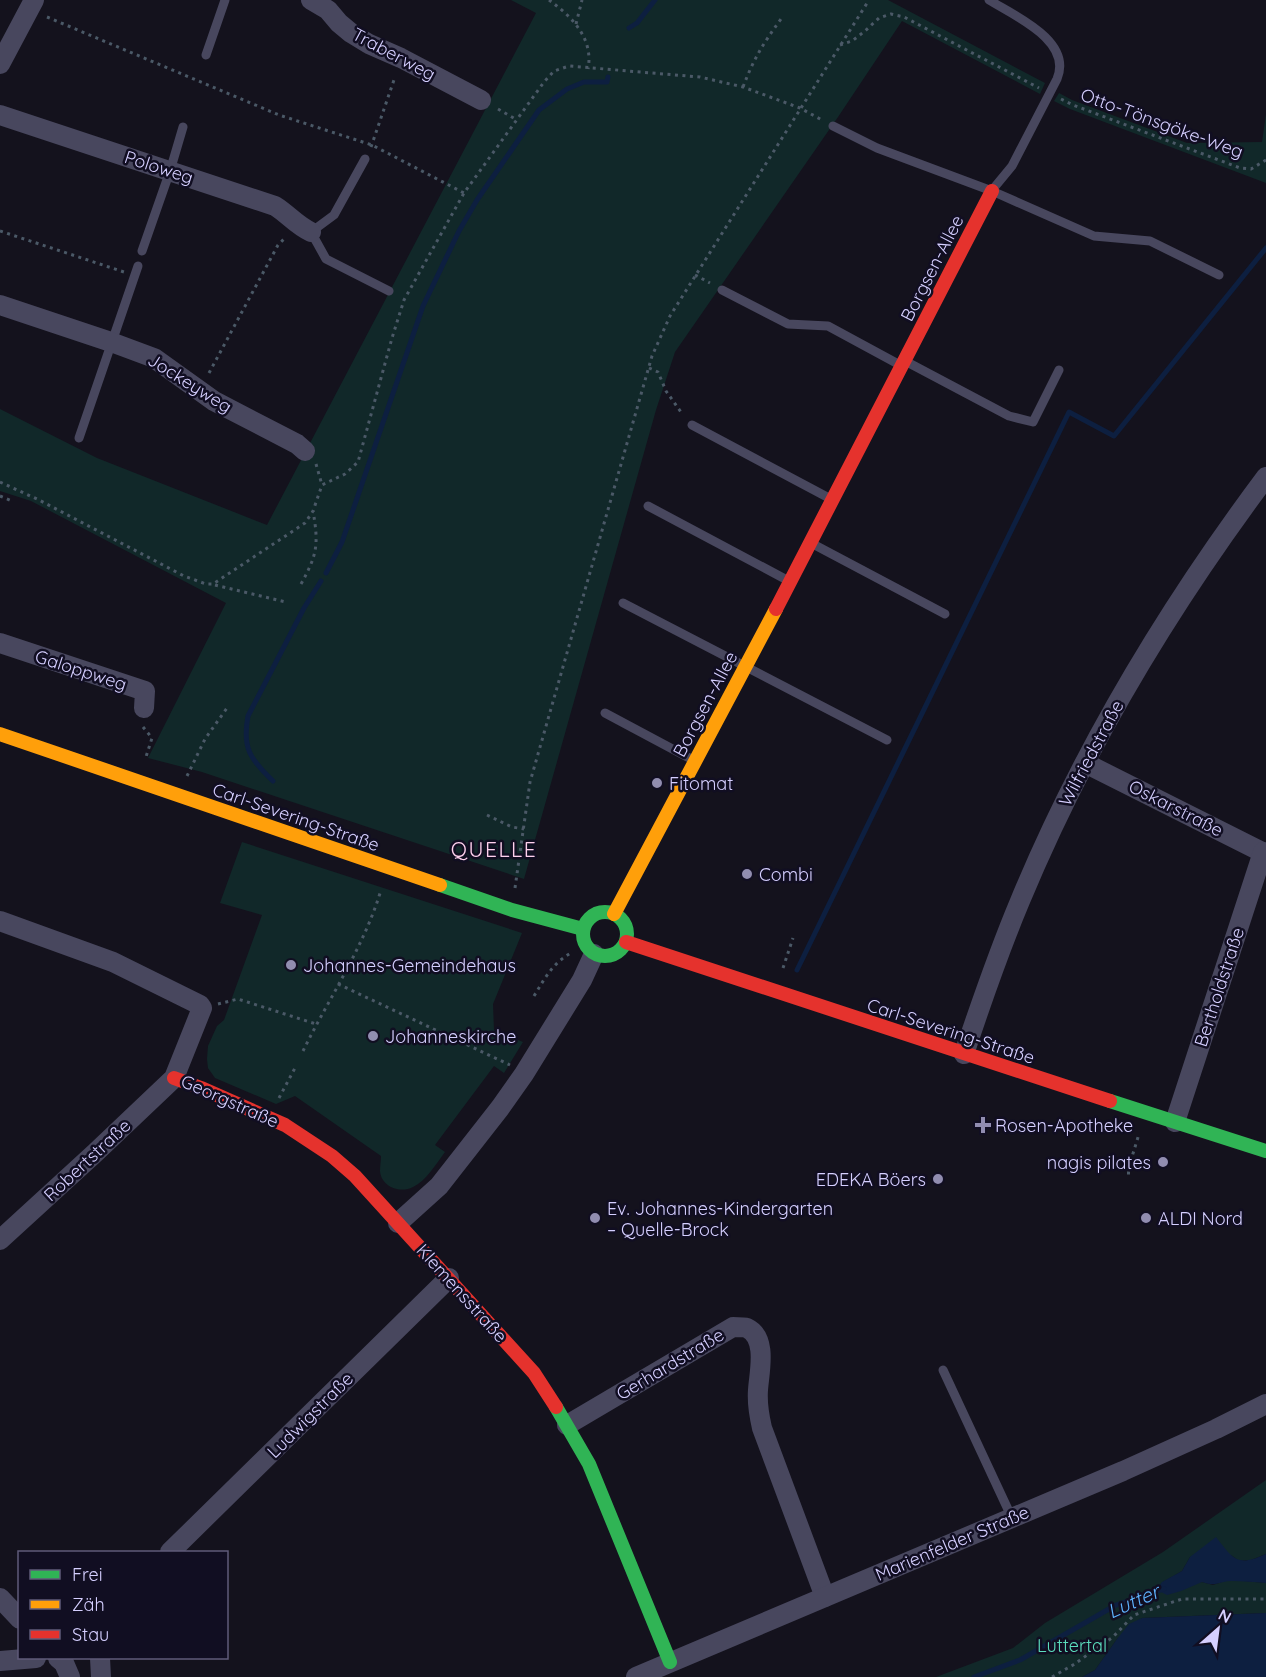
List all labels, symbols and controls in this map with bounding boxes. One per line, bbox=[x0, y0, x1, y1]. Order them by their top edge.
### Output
street label: Traberweg bbox=[348, 22, 440, 86]
street label: Otto-Tönsgöke-Weg bbox=[1078, 83, 1246, 163]
street label: Poloweg bbox=[122, 145, 196, 189]
street label: Borgsen-Allee bbox=[895, 211, 969, 325]
street label: Jockeyweg bbox=[144, 348, 236, 418]
street label: Galoppweg bbox=[32, 644, 130, 696]
street label: Borgsen-Allee bbox=[668, 647, 742, 761]
street label: Wilfriedstraße bbox=[1053, 696, 1129, 810]
place label: Fitomat bbox=[669, 772, 733, 795]
street label: Oskarstraße bbox=[1125, 774, 1227, 842]
marker: Fitomat bbox=[650, 776, 664, 790]
street label: Carl-Severing-Straße bbox=[210, 778, 382, 856]
district label: QUELLE bbox=[451, 836, 537, 862]
place label: Combi bbox=[759, 863, 813, 886]
marker: Combi bbox=[740, 867, 754, 881]
street label: Bertholdstraße bbox=[1189, 924, 1249, 1050]
place label: Johannes-Gemeindehaus bbox=[303, 954, 516, 977]
marker: Johannes-Gemeindehaus bbox=[284, 958, 298, 972]
street label: Carl-Severing-Straße bbox=[864, 993, 1038, 1069]
place label: Johanneskirche bbox=[385, 1025, 516, 1048]
marker: Johanneskirche bbox=[366, 1029, 380, 1043]
street label: Georgstraße bbox=[178, 1069, 282, 1133]
street label: Robertstraße bbox=[39, 1114, 135, 1206]
place label: Rosen-Apotheke bbox=[995, 1114, 1133, 1137]
marker: Rosen-Apotheke bbox=[976, 1118, 990, 1132]
place label: nagis pilates bbox=[1047, 1151, 1151, 1174]
marker: nagis pilates bbox=[1156, 1155, 1170, 1169]
place label: EDEKA Böers bbox=[816, 1168, 926, 1191]
marker: EDEKA Böers bbox=[931, 1172, 945, 1186]
place label: Ev. Johannes-Kindergarten – Quelle-Brock bbox=[607, 1197, 833, 1241]
place label: ALDI Nord bbox=[1158, 1207, 1243, 1230]
marker: Ev. Johannes-Kindergarten – Quelle-Brock bbox=[588, 1211, 602, 1225]
marker: ALDI Nord bbox=[1139, 1211, 1153, 1225]
street label: Klemensstraße bbox=[412, 1239, 512, 1347]
street label: Gerhardstraße bbox=[612, 1323, 728, 1405]
street label: Ludwigstraße bbox=[262, 1367, 358, 1463]
street label: Marienfelder Straße bbox=[872, 1500, 1032, 1586]
legend bbox=[18, 1551, 228, 1659]
text: Frei bbox=[72, 1563, 103, 1586]
water label: Lutter bbox=[1103, 1578, 1165, 1623]
text: Zäh bbox=[72, 1593, 105, 1616]
north arrow bbox=[1188, 1599, 1248, 1659]
text: N bbox=[1215, 1604, 1235, 1627]
text: Stau bbox=[72, 1623, 109, 1646]
park label: Luttertal bbox=[1037, 1634, 1107, 1657]

